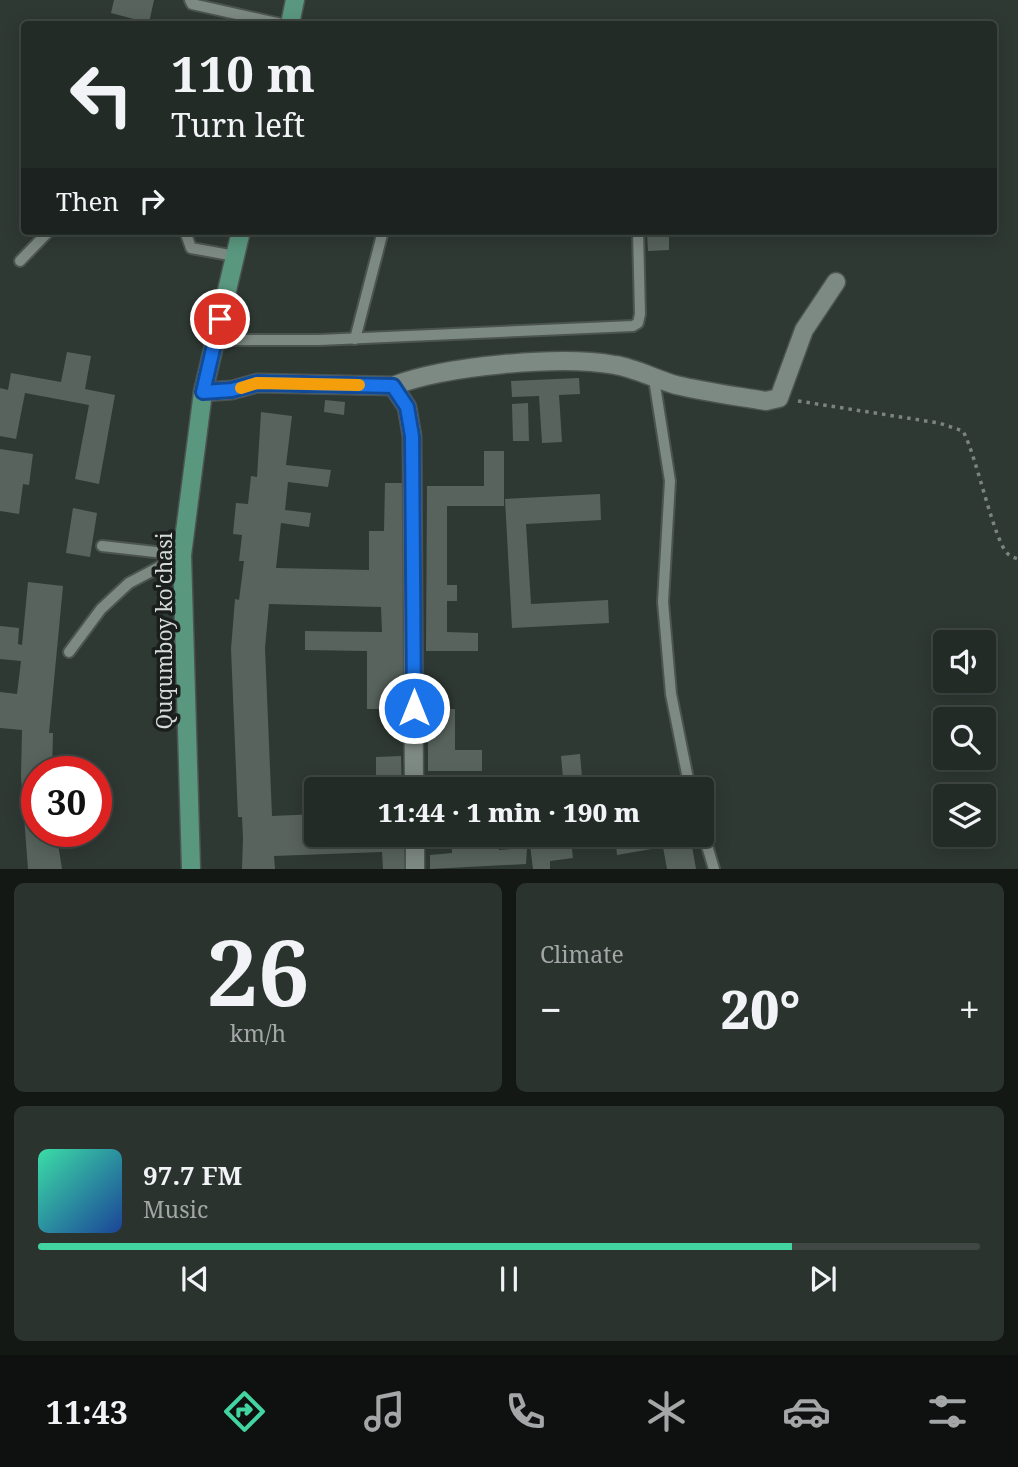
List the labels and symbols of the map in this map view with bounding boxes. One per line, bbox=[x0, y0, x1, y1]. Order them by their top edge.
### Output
pin bbox=[190, 289, 250, 349]
street label: Ququmboy ko'chasi bbox=[150, 532, 178, 729]
position arrow bbox=[377, 671, 451, 745]
speed limit sign: 30 bbox=[21, 756, 112, 847]

